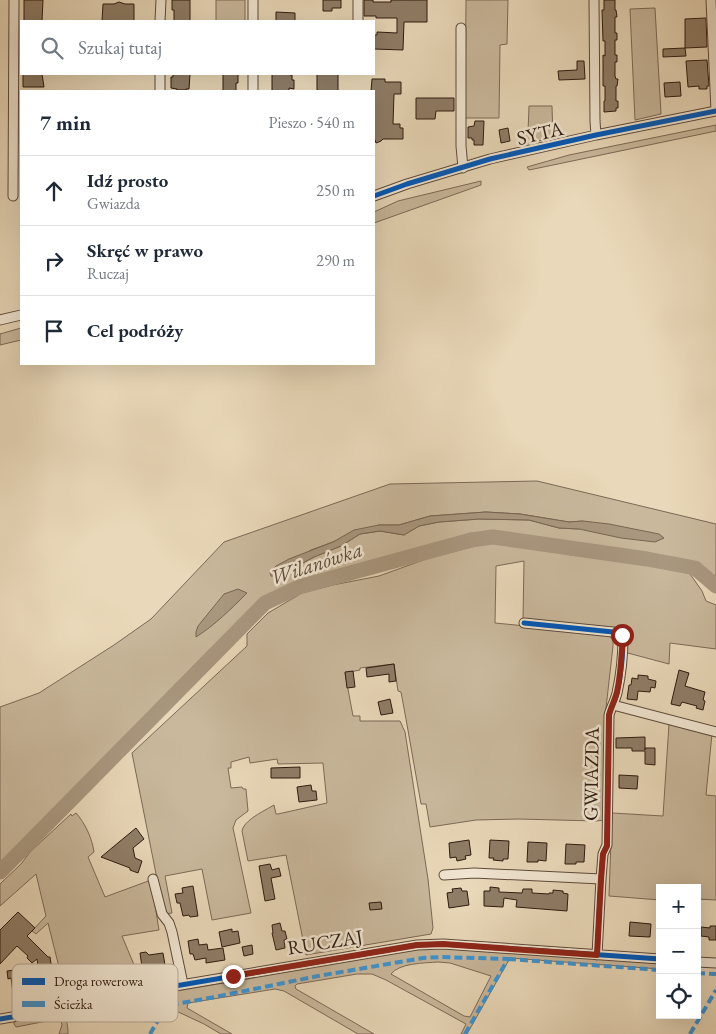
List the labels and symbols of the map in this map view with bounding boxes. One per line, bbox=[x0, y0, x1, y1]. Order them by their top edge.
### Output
street label: SYTA bbox=[514, 115, 566, 151]
water label: Wilanówka bbox=[266, 535, 366, 591]
route start bbox=[611, 624, 634, 647]
street label: GWIAZDA bbox=[577, 727, 605, 821]
street label: RUCZAJ bbox=[285, 923, 365, 961]
legend bbox=[12, 964, 178, 1022]
route end bbox=[222, 965, 245, 988]
text: Droga rowerowa bbox=[54, 972, 144, 990]
text: Ścieżka bbox=[54, 995, 93, 1013]

